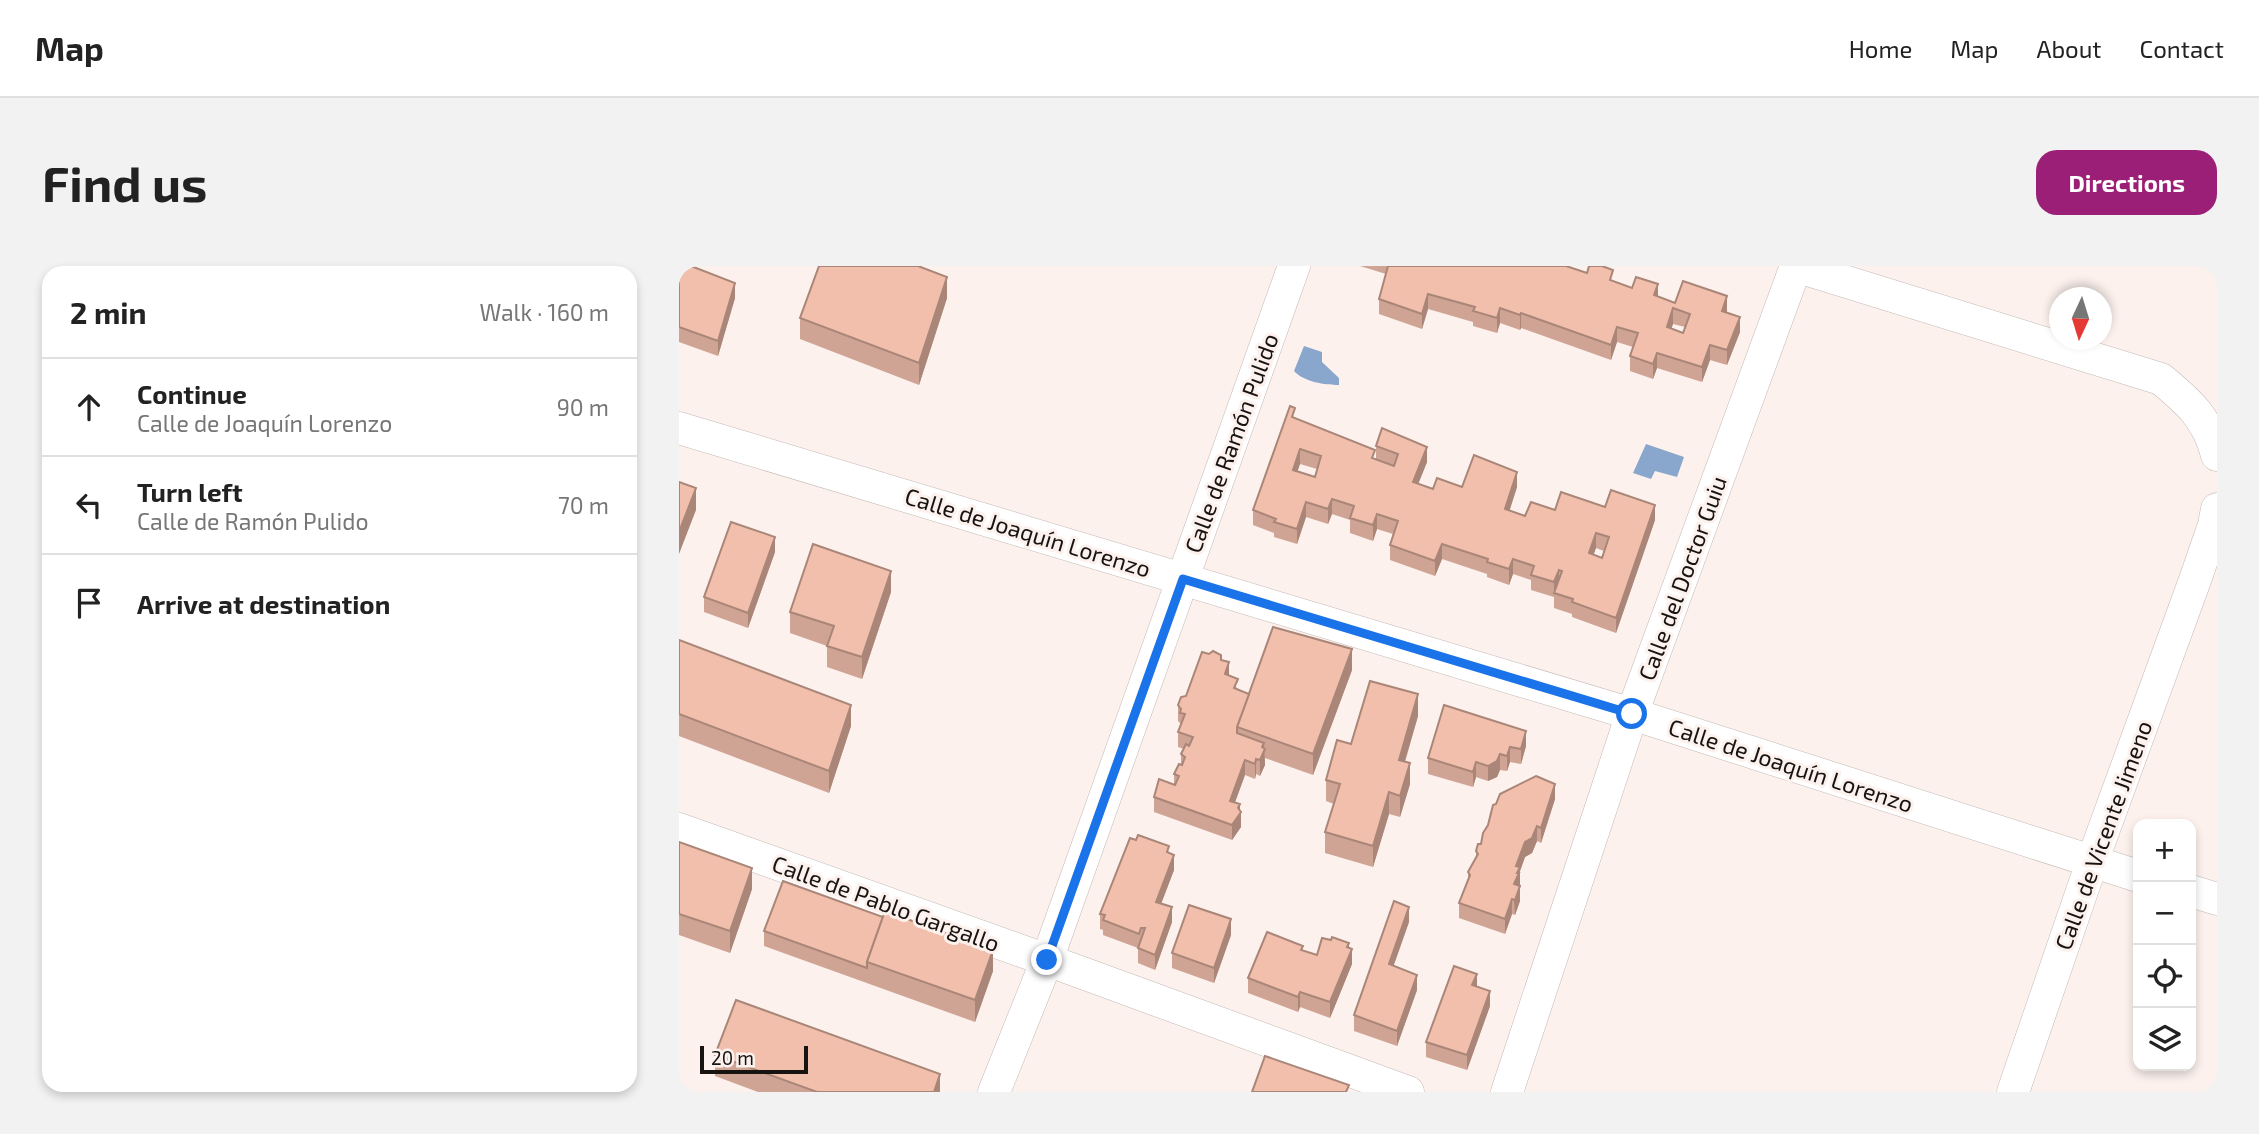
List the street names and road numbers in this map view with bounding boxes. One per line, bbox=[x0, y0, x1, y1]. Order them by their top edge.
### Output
street label: Calle de Ramón Pulido bbox=[1178, 329, 1284, 557]
street label: Calle del Doctor Guiu bbox=[1632, 472, 1732, 684]
street label: Calle de Joaquín Lorenzo bbox=[902, 481, 1154, 583]
street label: Calle de Joaquín Lorenzo bbox=[1665, 712, 1917, 818]
street label: Calle de Vicente Jimeno bbox=[2049, 717, 2157, 953]
street label: Calle de Pablo Gargallo bbox=[768, 849, 1004, 957]

